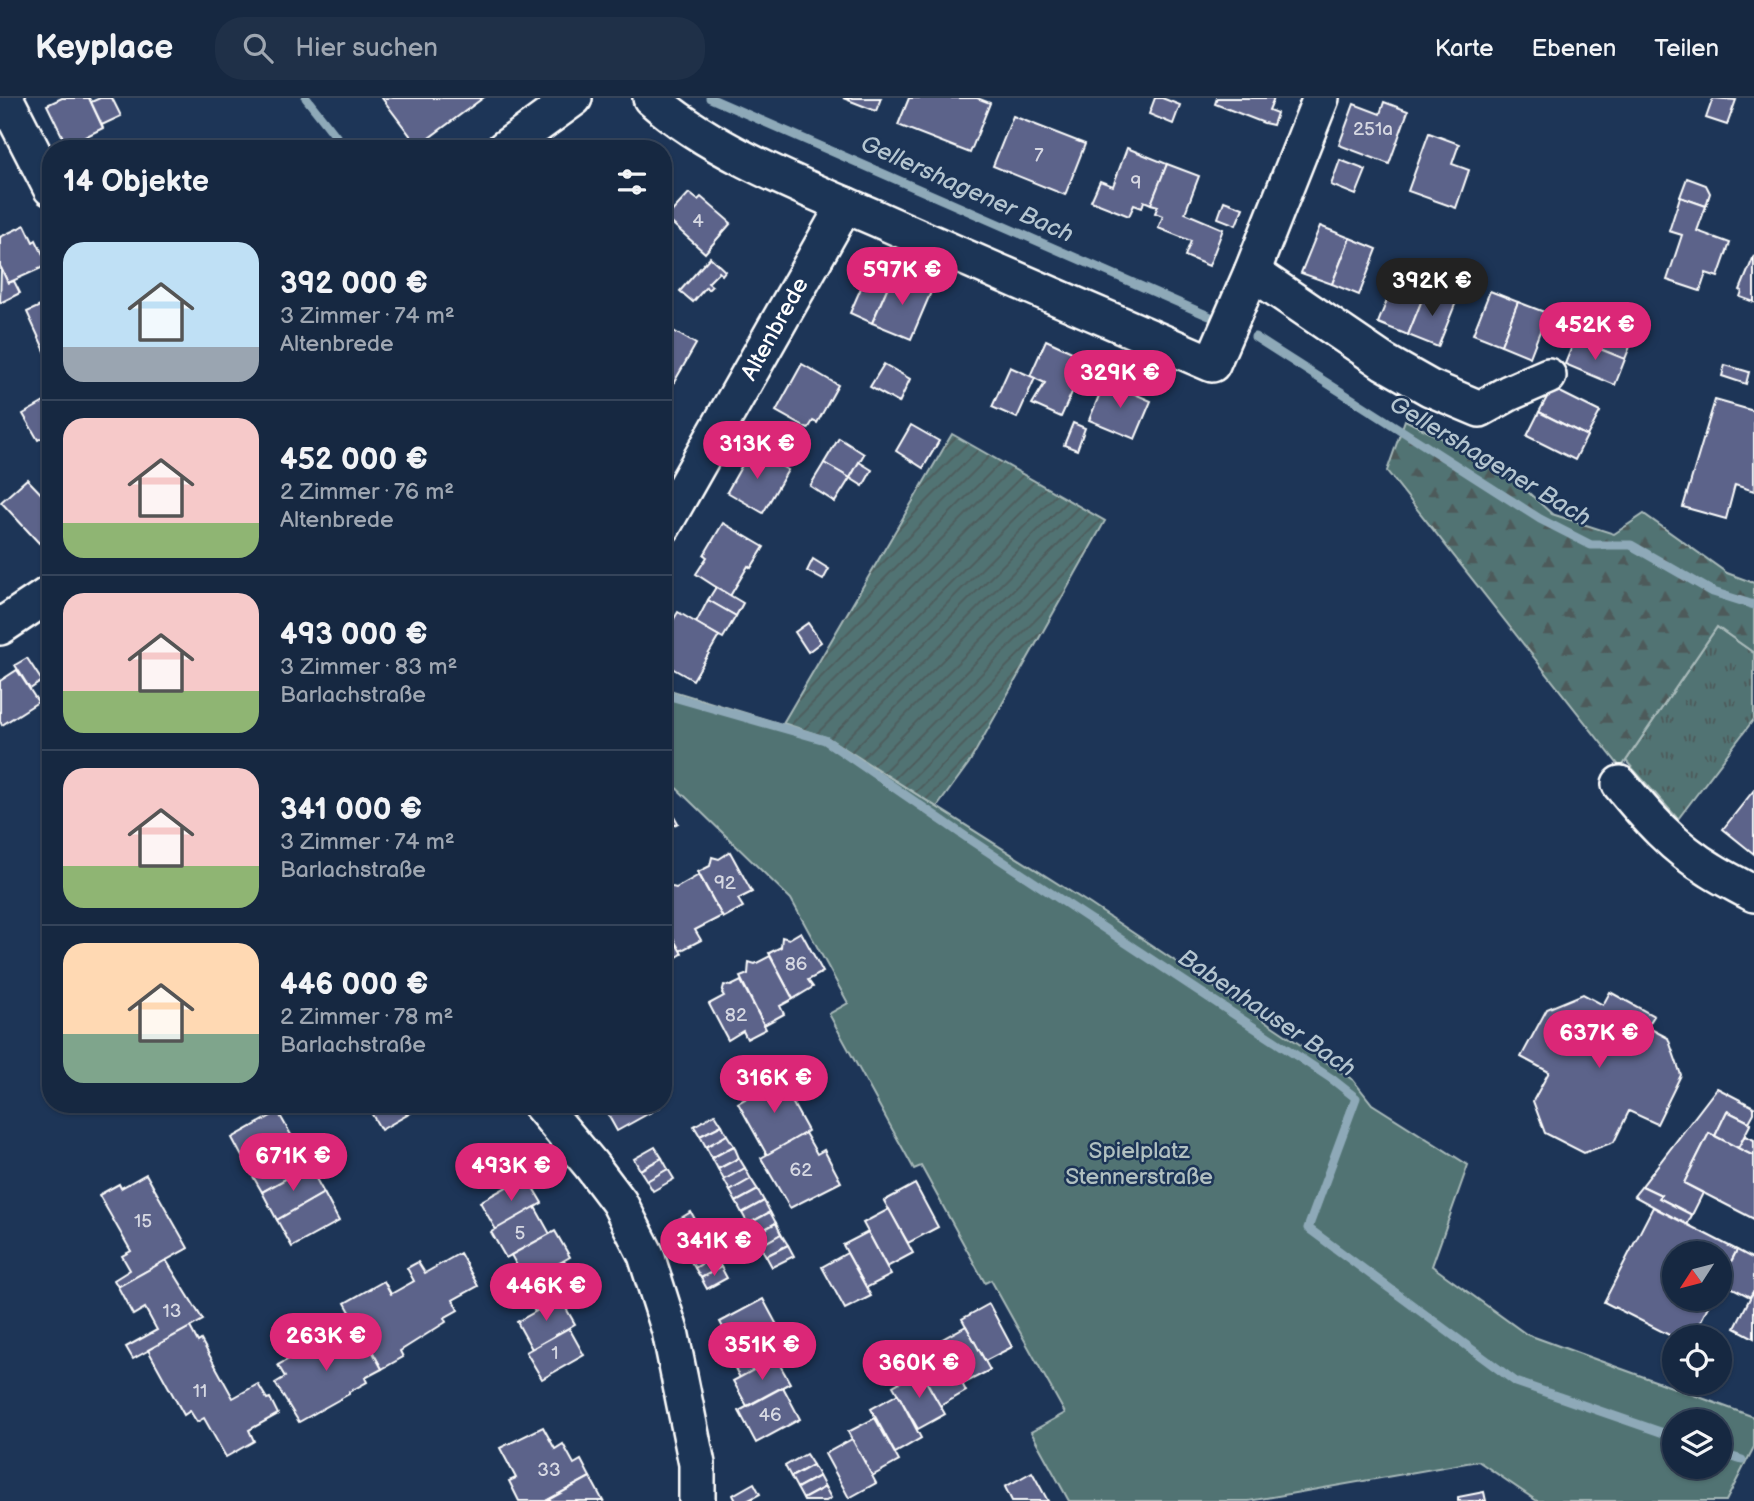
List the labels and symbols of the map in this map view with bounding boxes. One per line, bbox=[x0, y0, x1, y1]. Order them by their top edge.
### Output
house number: 251a bbox=[1353, 118, 1393, 141]
water label: Gellershagener Bach bbox=[856, 129, 1078, 249]
house number: 7 bbox=[1034, 144, 1044, 167]
house number: 9 bbox=[1131, 172, 1141, 195]
house number: 4 bbox=[692, 210, 704, 233]
pin: 597K € bbox=[845, 248, 959, 307]
pin: 392K € bbox=[1375, 258, 1489, 318]
street label: Altenbrede bbox=[735, 273, 815, 385]
pin: 452K € bbox=[1538, 302, 1652, 362]
pin: 329K € bbox=[1063, 350, 1177, 410]
water label: Gellershagener Bach bbox=[1384, 389, 1596, 533]
pin: 313K € bbox=[700, 422, 814, 481]
house number: 92 bbox=[714, 872, 737, 895]
water label: Babenhauser Bach bbox=[1173, 943, 1361, 1083]
house number: 86 bbox=[785, 953, 807, 976]
house number: 82 bbox=[725, 1004, 748, 1027]
pin: 637K € bbox=[1542, 1010, 1656, 1070]
pin: 316K € bbox=[717, 1056, 831, 1115]
pin: 671K € bbox=[236, 1134, 350, 1193]
park label: Spielplatz Stennerstraße bbox=[1065, 1137, 1213, 1191]
pin: 493K € bbox=[454, 1144, 568, 1203]
house number: 62 bbox=[790, 1159, 813, 1182]
house number: 15 bbox=[134, 1210, 152, 1233]
pin: 341K € bbox=[657, 1218, 771, 1278]
house number: 5 bbox=[515, 1222, 526, 1245]
north arrow bbox=[1662, 1241, 1732, 1311]
pin: 446K € bbox=[489, 1264, 603, 1323]
house number: 13 bbox=[162, 1300, 182, 1323]
pin: 263K € bbox=[269, 1314, 383, 1373]
pin: 351K € bbox=[705, 1322, 819, 1382]
pin: 360K € bbox=[862, 1340, 976, 1400]
house number: 1 bbox=[551, 1342, 559, 1365]
house number: 11 bbox=[193, 1380, 207, 1403]
house number: 46 bbox=[758, 1404, 782, 1427]
house number: 33 bbox=[537, 1459, 561, 1482]

